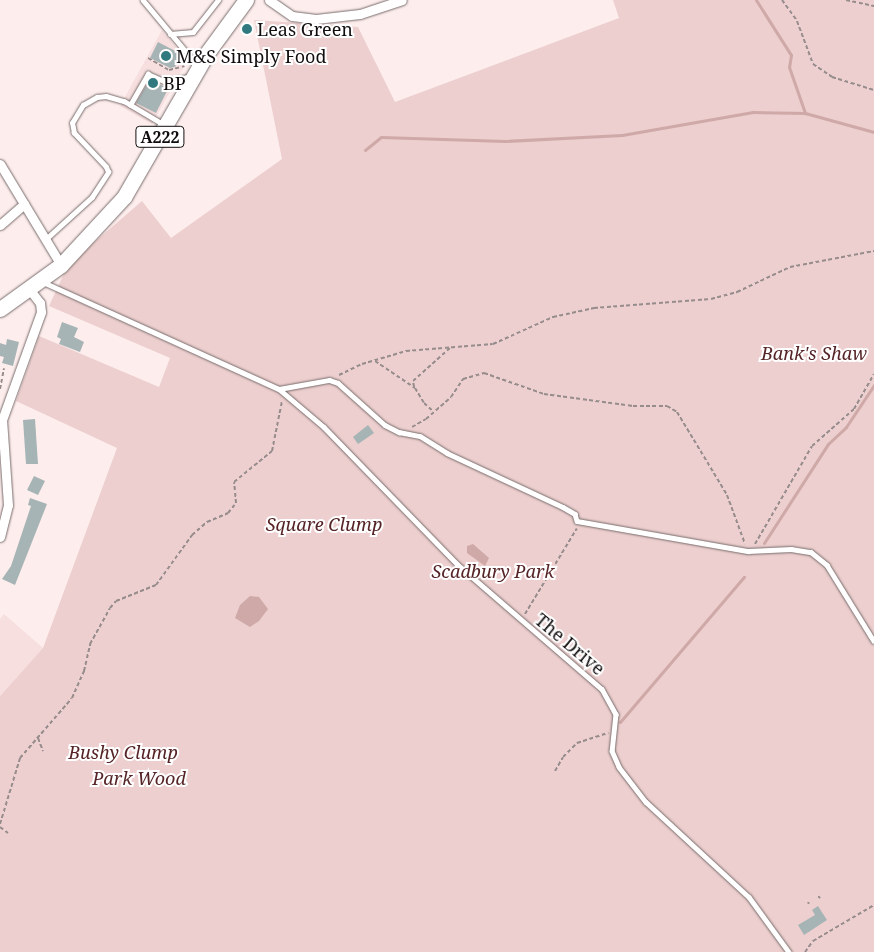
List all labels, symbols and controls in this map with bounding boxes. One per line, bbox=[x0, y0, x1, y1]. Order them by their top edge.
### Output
place label: Leas Green bbox=[257, 18, 353, 40]
marker: Leas Green bbox=[241, 23, 253, 35]
place label: M&S Simply Food bbox=[176, 45, 326, 67]
marker: M&S Simply Food bbox=[160, 50, 172, 62]
place label: BP bbox=[163, 72, 186, 94]
marker: BP bbox=[147, 77, 159, 89]
road number: A222 bbox=[135, 124, 185, 150]
park label: Bank's Shaw bbox=[761, 342, 867, 364]
park label: Square Clump bbox=[266, 513, 382, 535]
park label: Scadbury Park bbox=[431, 560, 555, 582]
street label: The Drive bbox=[531, 609, 609, 679]
park label: Bushy Clump bbox=[68, 741, 178, 763]
park label: Park Wood bbox=[92, 767, 186, 789]

